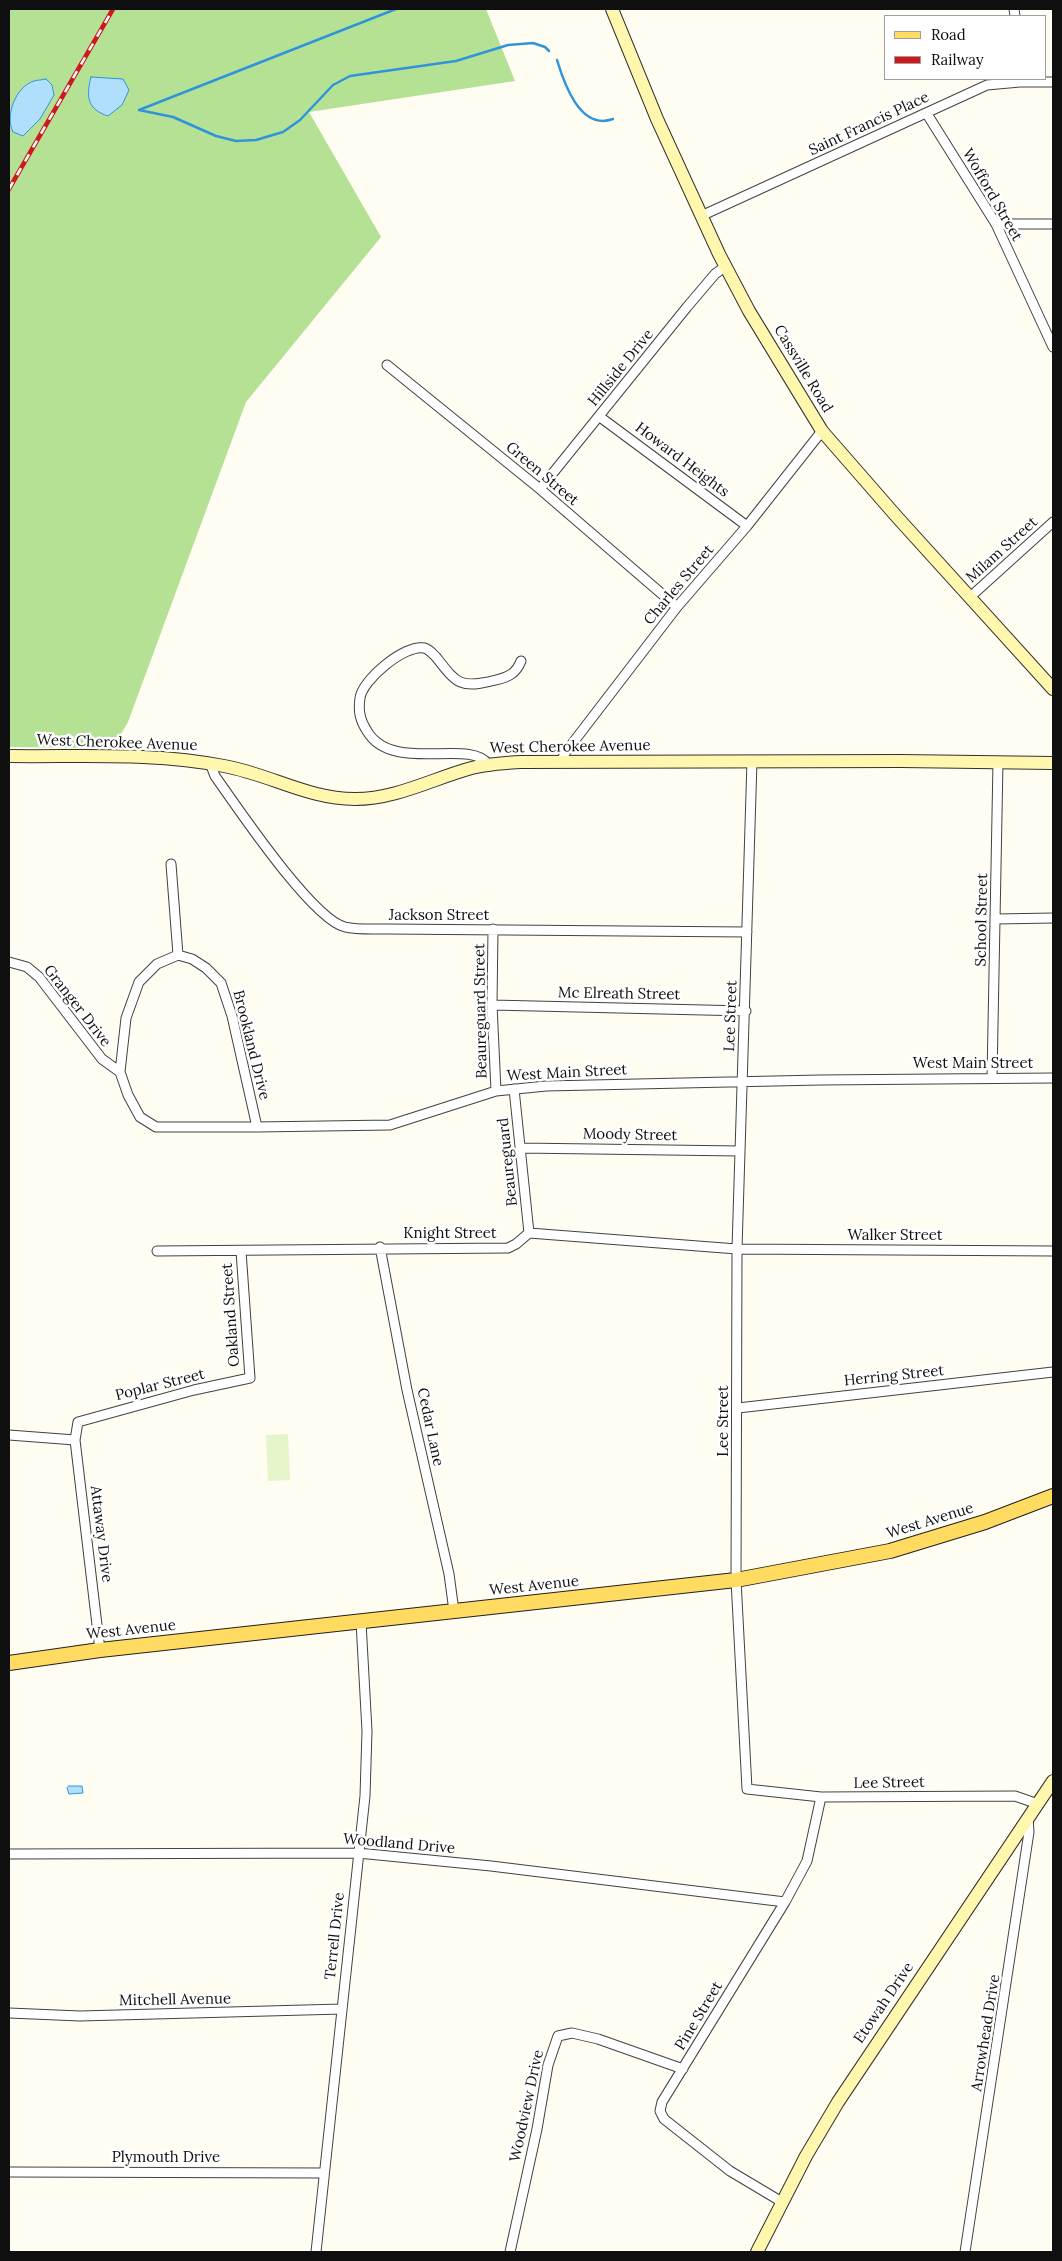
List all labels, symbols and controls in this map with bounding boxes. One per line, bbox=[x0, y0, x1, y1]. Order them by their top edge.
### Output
legend bbox=[884, 15, 1047, 80]
text: Road bbox=[931, 25, 966, 44]
text: Railway bbox=[931, 50, 984, 69]
street label: Saint Francis Place bbox=[806, 88, 932, 160]
street label: Wofford Street bbox=[958, 146, 1026, 244]
street label: Cassville Road bbox=[770, 322, 836, 416]
street label: Hillside Drive bbox=[585, 326, 657, 410]
street label: Howard Heights bbox=[632, 419, 732, 501]
street label: Green Street bbox=[502, 438, 582, 510]
street label: Milam Street bbox=[963, 513, 1041, 587]
street label: Charles Street bbox=[640, 541, 718, 629]
street label: West Cherokee Avenue bbox=[36, 731, 198, 755]
street label: West Cherokee Avenue bbox=[489, 737, 651, 757]
street label: School Street bbox=[972, 873, 992, 967]
street label: Jackson Street bbox=[389, 907, 489, 925]
street label: Beaureguard Street bbox=[471, 943, 491, 1079]
street label: Granger Drive bbox=[39, 961, 115, 1051]
street label: Lee Street bbox=[721, 980, 741, 1052]
street label: Mc Elreath Street bbox=[558, 984, 680, 1004]
street label: Brookland Drive bbox=[229, 988, 273, 1102]
street label: West Main Street bbox=[913, 1055, 1033, 1073]
street label: West Main Street bbox=[506, 1061, 628, 1085]
street label: Beaureguard bbox=[494, 1117, 522, 1207]
street label: Moody Street bbox=[583, 1125, 677, 1145]
street label: Knight Street bbox=[403, 1225, 497, 1243]
street label: Walker Street bbox=[847, 1227, 943, 1245]
street label: Oakland Street bbox=[218, 1262, 244, 1368]
street label: Herring Street bbox=[843, 1362, 945, 1390]
street label: Poplar Street bbox=[113, 1365, 207, 1405]
street label: Lee Street bbox=[715, 1385, 733, 1457]
street label: Cedar Lane bbox=[413, 1386, 447, 1468]
street label: Attaway Drive bbox=[86, 1485, 116, 1583]
street label: West Avenue bbox=[884, 1499, 976, 1543]
street label: West Avenue bbox=[488, 1572, 580, 1600]
street label: West Avenue bbox=[85, 1616, 177, 1644]
street label: Lee Street bbox=[853, 1773, 925, 1793]
street label: Woodland Drive bbox=[342, 1830, 456, 1858]
street label: Terrell Drive bbox=[321, 1891, 349, 1981]
street label: Etowah Drive bbox=[850, 1959, 918, 2047]
street label: Arrowhead Drive bbox=[968, 1973, 1004, 2093]
street label: Pine Street bbox=[671, 1978, 727, 2054]
street label: Mitchell Avenue bbox=[119, 1990, 231, 2010]
street label: Woodview Drive bbox=[506, 2048, 548, 2164]
street label: Plymouth Drive bbox=[112, 2149, 220, 2167]

